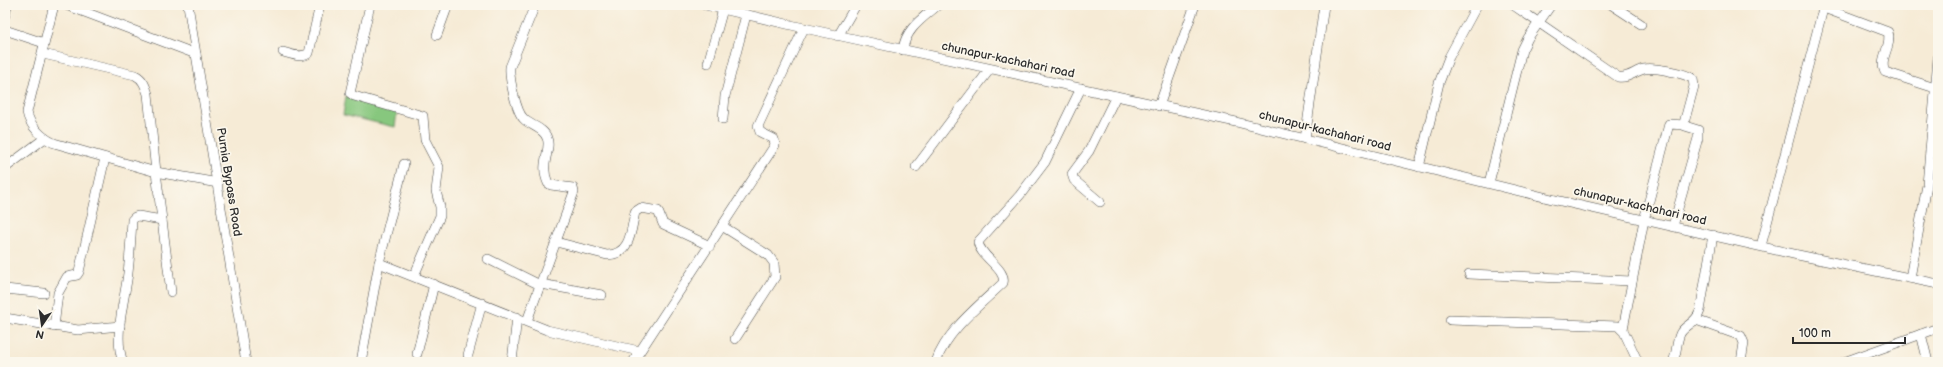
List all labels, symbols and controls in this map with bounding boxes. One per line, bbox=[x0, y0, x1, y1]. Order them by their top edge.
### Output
street label: chunapur-kachahari road bbox=[940, 39, 1076, 81]
street label: chunapur-kachahari road bbox=[1257, 107, 1393, 155]
street label: Purnia Bypass Road bbox=[213, 127, 245, 237]
street label: chunapur-kachahari road bbox=[1572, 183, 1708, 229]
north arrow bbox=[22, 305, 62, 345]
scale bar bbox=[1793, 319, 1905, 345]
text: 100 m bbox=[1799, 326, 1831, 341]
text: N bbox=[34, 327, 45, 342]

